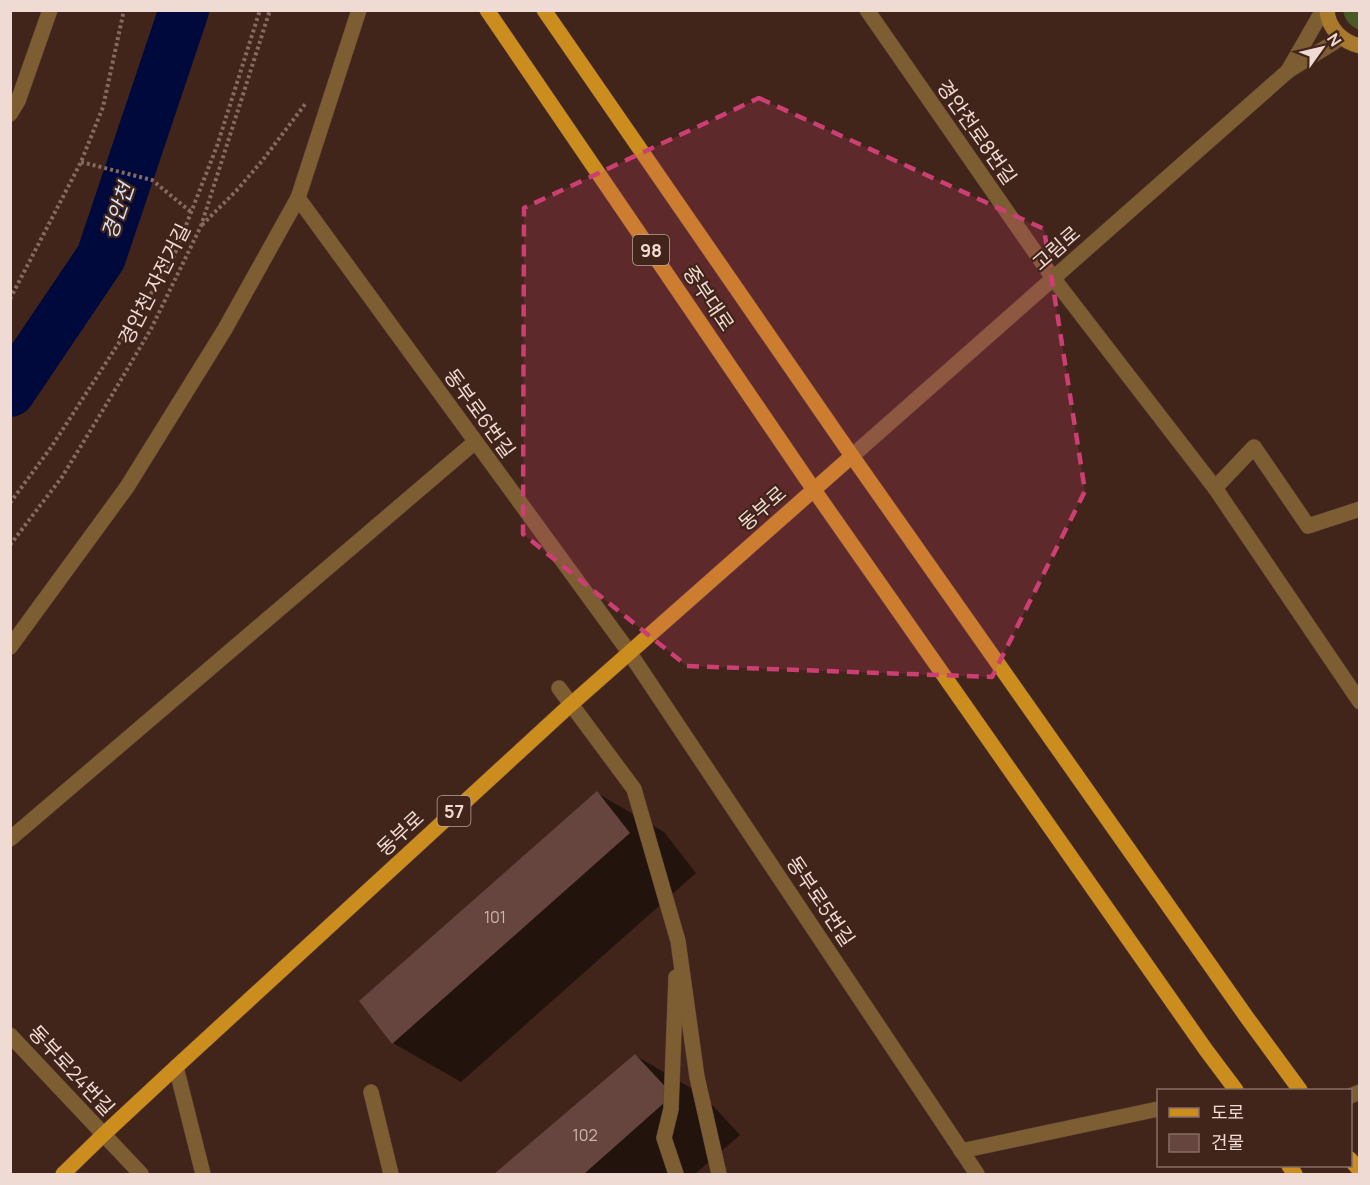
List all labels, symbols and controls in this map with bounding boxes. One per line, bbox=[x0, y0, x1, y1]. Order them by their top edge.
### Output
north arrow bbox=[1292, 18, 1352, 78]
text: N bbox=[1322, 29, 1347, 51]
street label: 경안천로8번길 bbox=[931, 74, 1023, 190]
water label: 경안천 bbox=[94, 177, 141, 243]
street label: 경안천 자전거길 bbox=[112, 219, 196, 349]
street label: 고림로 bbox=[1026, 220, 1086, 276]
road number: 98 bbox=[633, 235, 669, 265]
street label: 중부대로 bbox=[677, 260, 741, 336]
street label: 동부로6번길 bbox=[438, 363, 522, 463]
street label: 동부로 bbox=[732, 480, 792, 536]
road number: 57 bbox=[438, 796, 470, 826]
street label: 동부로 bbox=[371, 804, 429, 862]
street label: 동부로5번길 bbox=[781, 851, 861, 951]
house number: 101 bbox=[484, 906, 506, 928]
street label: 동부로24번길 bbox=[23, 1019, 121, 1121]
legend bbox=[1157, 1089, 1352, 1167]
text: 도로 bbox=[1211, 1100, 1244, 1124]
house number: 102 bbox=[572, 1124, 598, 1146]
text: 건물 bbox=[1211, 1130, 1244, 1154]

